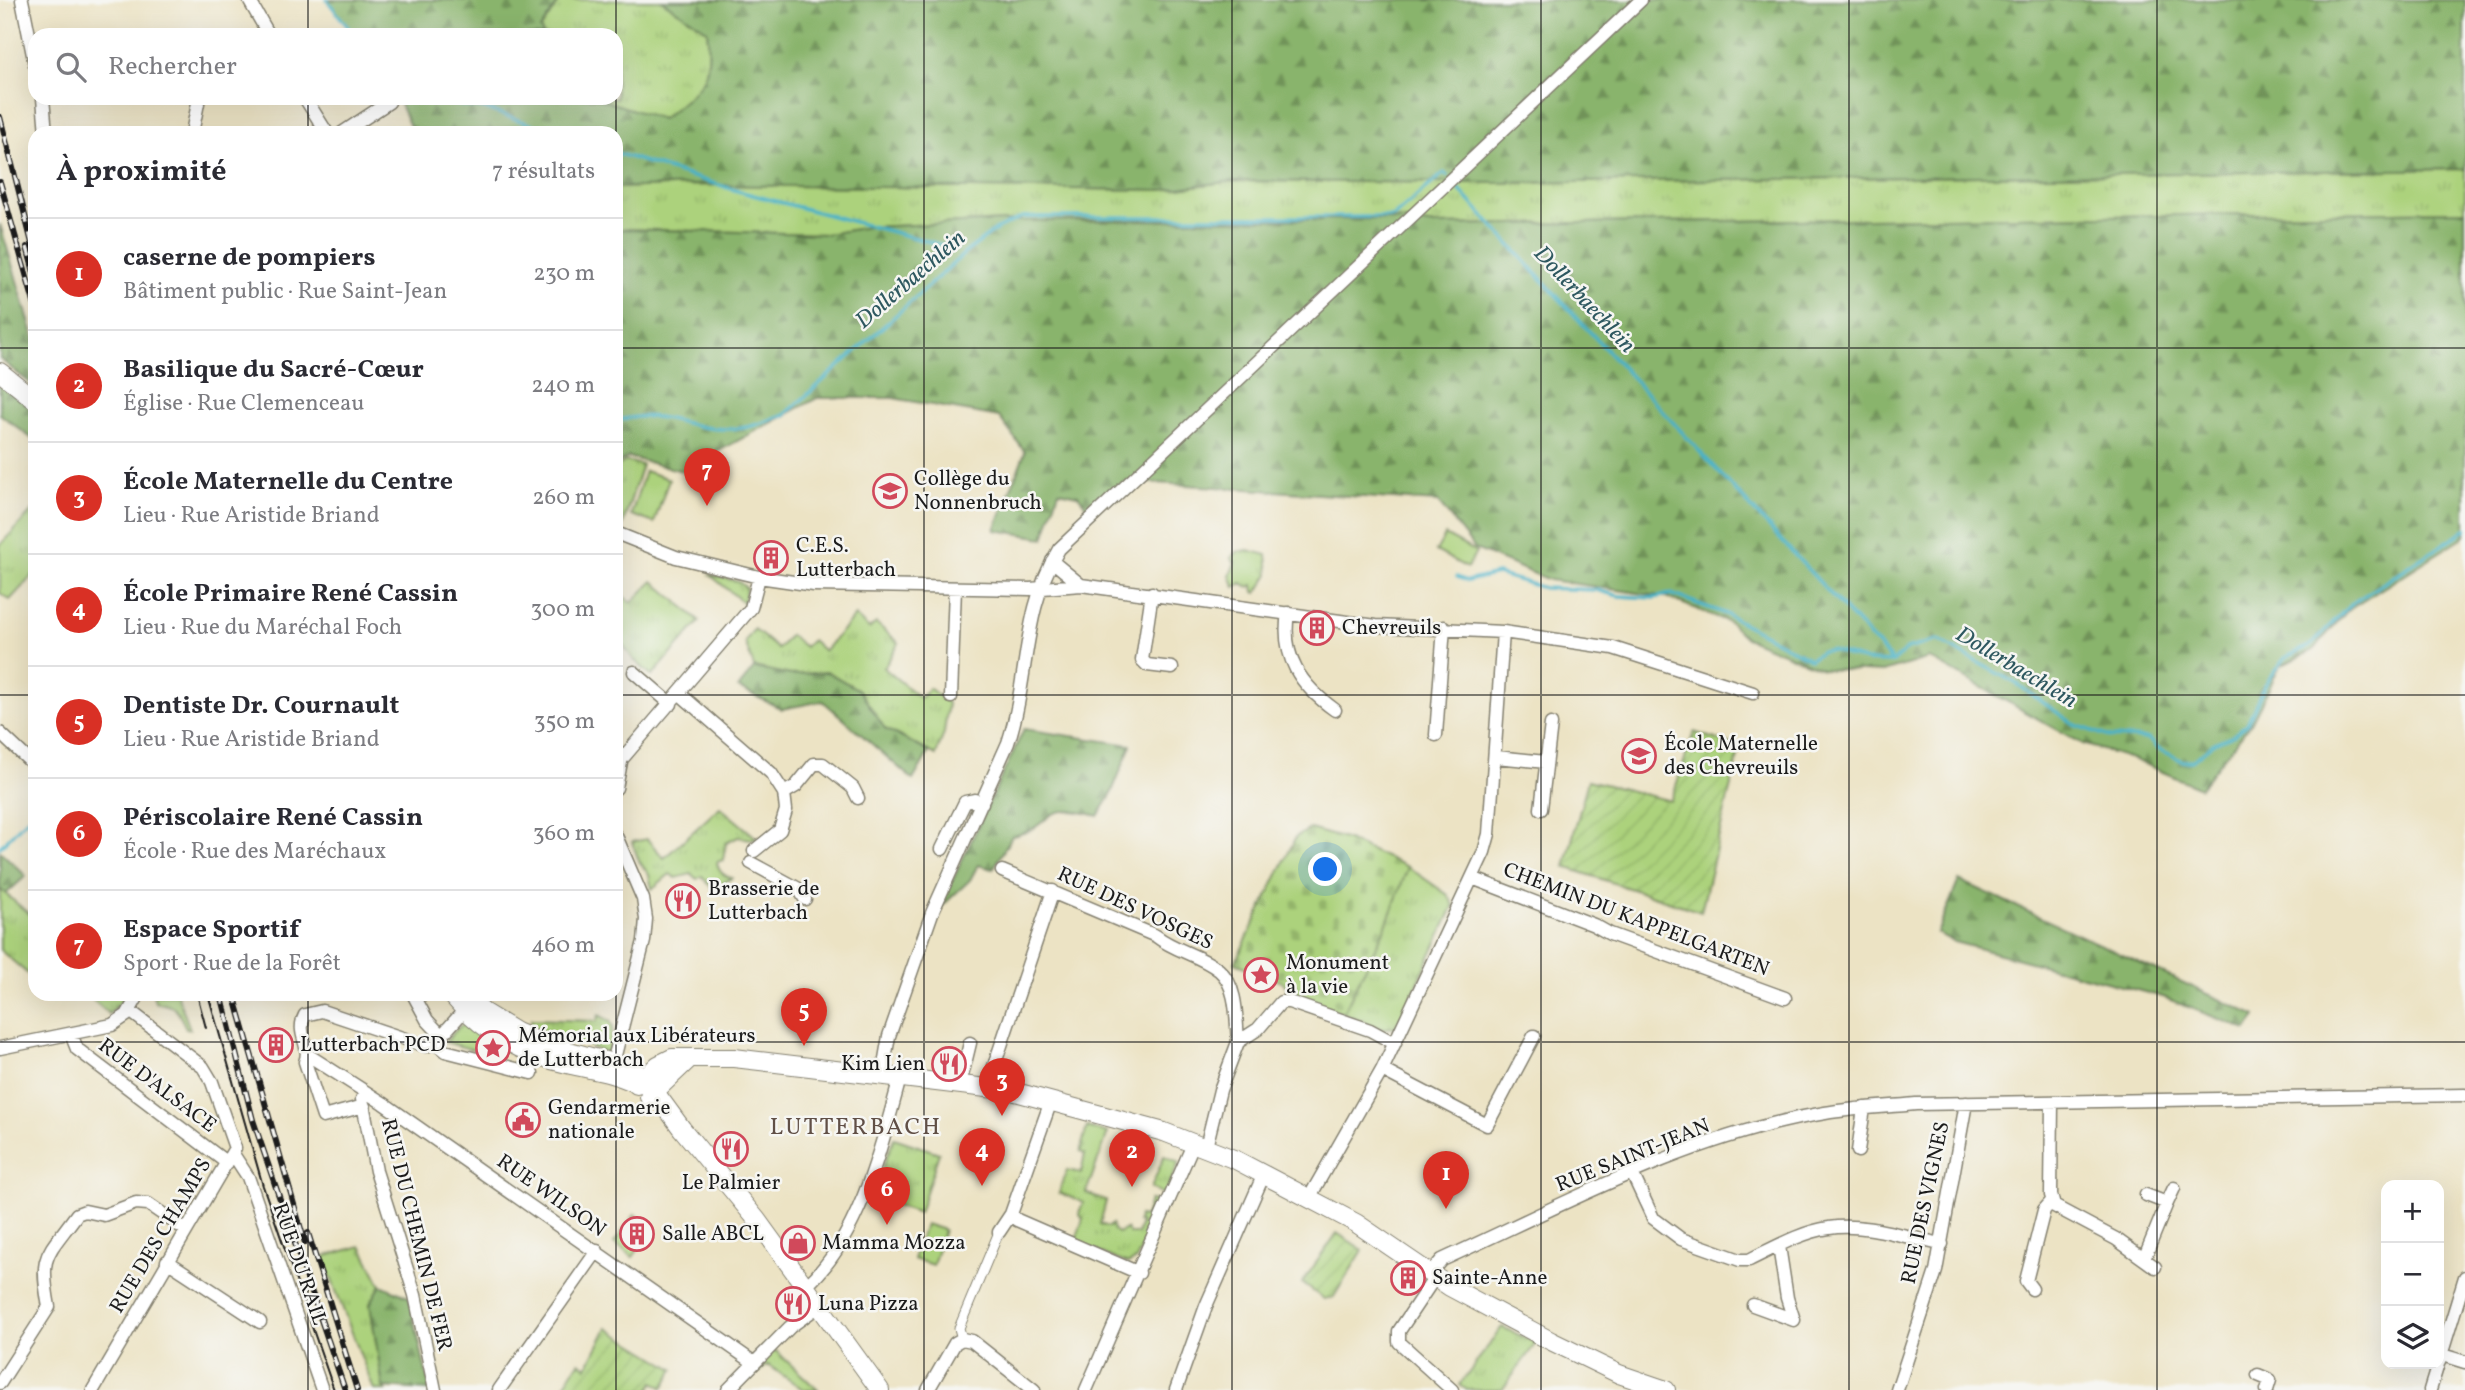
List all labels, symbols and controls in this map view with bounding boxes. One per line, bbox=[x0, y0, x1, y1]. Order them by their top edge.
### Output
search box bbox=[28, 28, 623, 105]
icon: search bbox=[52, 48, 90, 86]
text: Rechercher bbox=[108, 49, 237, 85]
text: À proximité bbox=[56, 151, 227, 193]
text: 7 résultats bbox=[492, 156, 595, 188]
water label: Dollerbaechlein bbox=[849, 223, 973, 337]
water label: Dollerbaechlein bbox=[1526, 239, 1642, 361]
text: caserne de pompiers bbox=[123, 240, 375, 276]
text: 1 bbox=[74, 258, 84, 290]
text: 230 m bbox=[533, 258, 595, 290]
text: Bâtiment public · Rue Saint-Jean bbox=[123, 276, 447, 308]
text: Basilique du Sacré-Cœur bbox=[123, 352, 424, 388]
text: 2 bbox=[73, 370, 85, 402]
text: 240 m bbox=[531, 370, 595, 402]
text: Église · Rue Clemenceau bbox=[123, 388, 364, 420]
pin: 7 bbox=[684, 448, 730, 506]
text: École Maternelle du Centre bbox=[123, 464, 453, 500]
place label: Collège du Nonnenbruch bbox=[914, 465, 1042, 518]
school or university icon: Collège du Nonnenbruch bbox=[871, 472, 909, 510]
text: 3 bbox=[73, 482, 85, 514]
text: 260 m bbox=[532, 482, 595, 514]
text: Lieu · Rue Aristide Briand bbox=[123, 500, 380, 532]
place label: C.E.S. Lutterbach bbox=[796, 532, 896, 585]
building icon: C.E.S. Lutterbach bbox=[752, 539, 790, 577]
text: École Primaire René Cassin bbox=[123, 576, 458, 612]
text: 4 bbox=[72, 594, 86, 626]
text: 300 m bbox=[531, 594, 595, 626]
building icon: Chevreuils bbox=[1298, 609, 1336, 647]
text: Lieu · Rue du Maréchal Foch bbox=[123, 612, 402, 644]
place label: Chevreuils bbox=[1342, 614, 1441, 643]
water label: Dollerbaechlein bbox=[1949, 619, 2083, 717]
text: Dentiste Dr. Cournault bbox=[123, 688, 399, 724]
text: 5 bbox=[73, 706, 85, 738]
text: 350 m bbox=[534, 706, 595, 738]
text: Lieu · Rue Aristide Briand bbox=[123, 724, 380, 756]
place label: École Maternelle des Chevreuils bbox=[1664, 730, 1818, 783]
school or university icon: École Maternelle des Chevreuils bbox=[1620, 737, 1658, 775]
text: Périscolaire René Cassin bbox=[123, 800, 423, 836]
text: 6 bbox=[73, 818, 85, 850]
text: 360 m bbox=[533, 818, 595, 850]
text: École · Rue des Maréchaux bbox=[123, 836, 386, 868]
your location bbox=[1308, 852, 1342, 886]
street label: CHEMIN DU KAPPELGARTEN bbox=[1499, 856, 1773, 984]
street label: RUE DES VOSGES bbox=[1052, 860, 1218, 958]
place label: Brasserie de Lutterbach bbox=[708, 875, 819, 928]
restaurant icon: Brasserie de Lutterbach bbox=[664, 882, 702, 920]
text: Espace Sportif bbox=[123, 912, 299, 948]
text: 7 bbox=[74, 930, 85, 962]
text: 460 m bbox=[531, 930, 595, 962]
text: Sport · Rue de la Forêt bbox=[123, 948, 341, 980]
place label: Monument à la vie bbox=[1286, 949, 1389, 1002]
place icon: Monument à la vie bbox=[1242, 956, 1280, 994]
pin: 5 bbox=[781, 988, 827, 1046]
place label: Mémorial aux Libérateurs de Lutterbach bbox=[518, 1022, 756, 1075]
building icon: Lutterbach PCD bbox=[257, 1026, 295, 1064]
place icon: Mémorial aux Libérateurs de Lutterbach bbox=[474, 1029, 512, 1067]
place label: Lutterbach PCD bbox=[300, 1031, 445, 1060]
street label: RUE D'ALSACE bbox=[92, 1032, 222, 1140]
restaurant icon: Kim Lien bbox=[930, 1045, 968, 1083]
place label: Kim Lien bbox=[841, 1050, 925, 1079]
pin: 3 bbox=[979, 1058, 1025, 1116]
place label: Gendarmerie nationale bbox=[548, 1094, 671, 1147]
public building icon: Gendarmerie nationale bbox=[504, 1101, 542, 1139]
district label: LUTTERBACH bbox=[770, 1111, 942, 1145]
street label: RUE SAINT-JEAN bbox=[1552, 1112, 1714, 1200]
street label: RUE DU CHEMIN DE FER bbox=[373, 1116, 459, 1354]
street label: RUE DES VIGNES bbox=[1895, 1119, 1957, 1287]
pin: 4 bbox=[959, 1128, 1005, 1186]
pin: 2 bbox=[1109, 1129, 1155, 1187]
restaurant icon: Le Palmier bbox=[712, 1130, 750, 1168]
street label: RUE WILSON bbox=[490, 1148, 612, 1244]
pin: 1 bbox=[1423, 1151, 1469, 1209]
street label: RUE DES CHAMPS bbox=[103, 1153, 219, 1319]
pin: 6 bbox=[864, 1167, 910, 1225]
place label: Le Palmier bbox=[682, 1169, 780, 1198]
map controls bbox=[2381, 1180, 2444, 1369]
button: + bbox=[2381, 1180, 2444, 1243]
street label: RUE DU RAIL bbox=[265, 1199, 334, 1329]
building icon: Salle ABCL bbox=[618, 1215, 656, 1253]
place label: Salle ABCL bbox=[662, 1220, 764, 1249]
shop icon: Mamma Mozza bbox=[779, 1224, 817, 1262]
place label: Mamma Mozza bbox=[822, 1229, 966, 1258]
button: − bbox=[2381, 1243, 2444, 1306]
building icon: Sainte-Anne bbox=[1389, 1259, 1427, 1297]
place label: Sainte-Anne bbox=[1432, 1264, 1547, 1293]
restaurant icon: Luna Pizza bbox=[774, 1285, 812, 1323]
place label: Luna Pizza bbox=[818, 1290, 919, 1319]
button: layers bbox=[2381, 1306, 2444, 1369]

